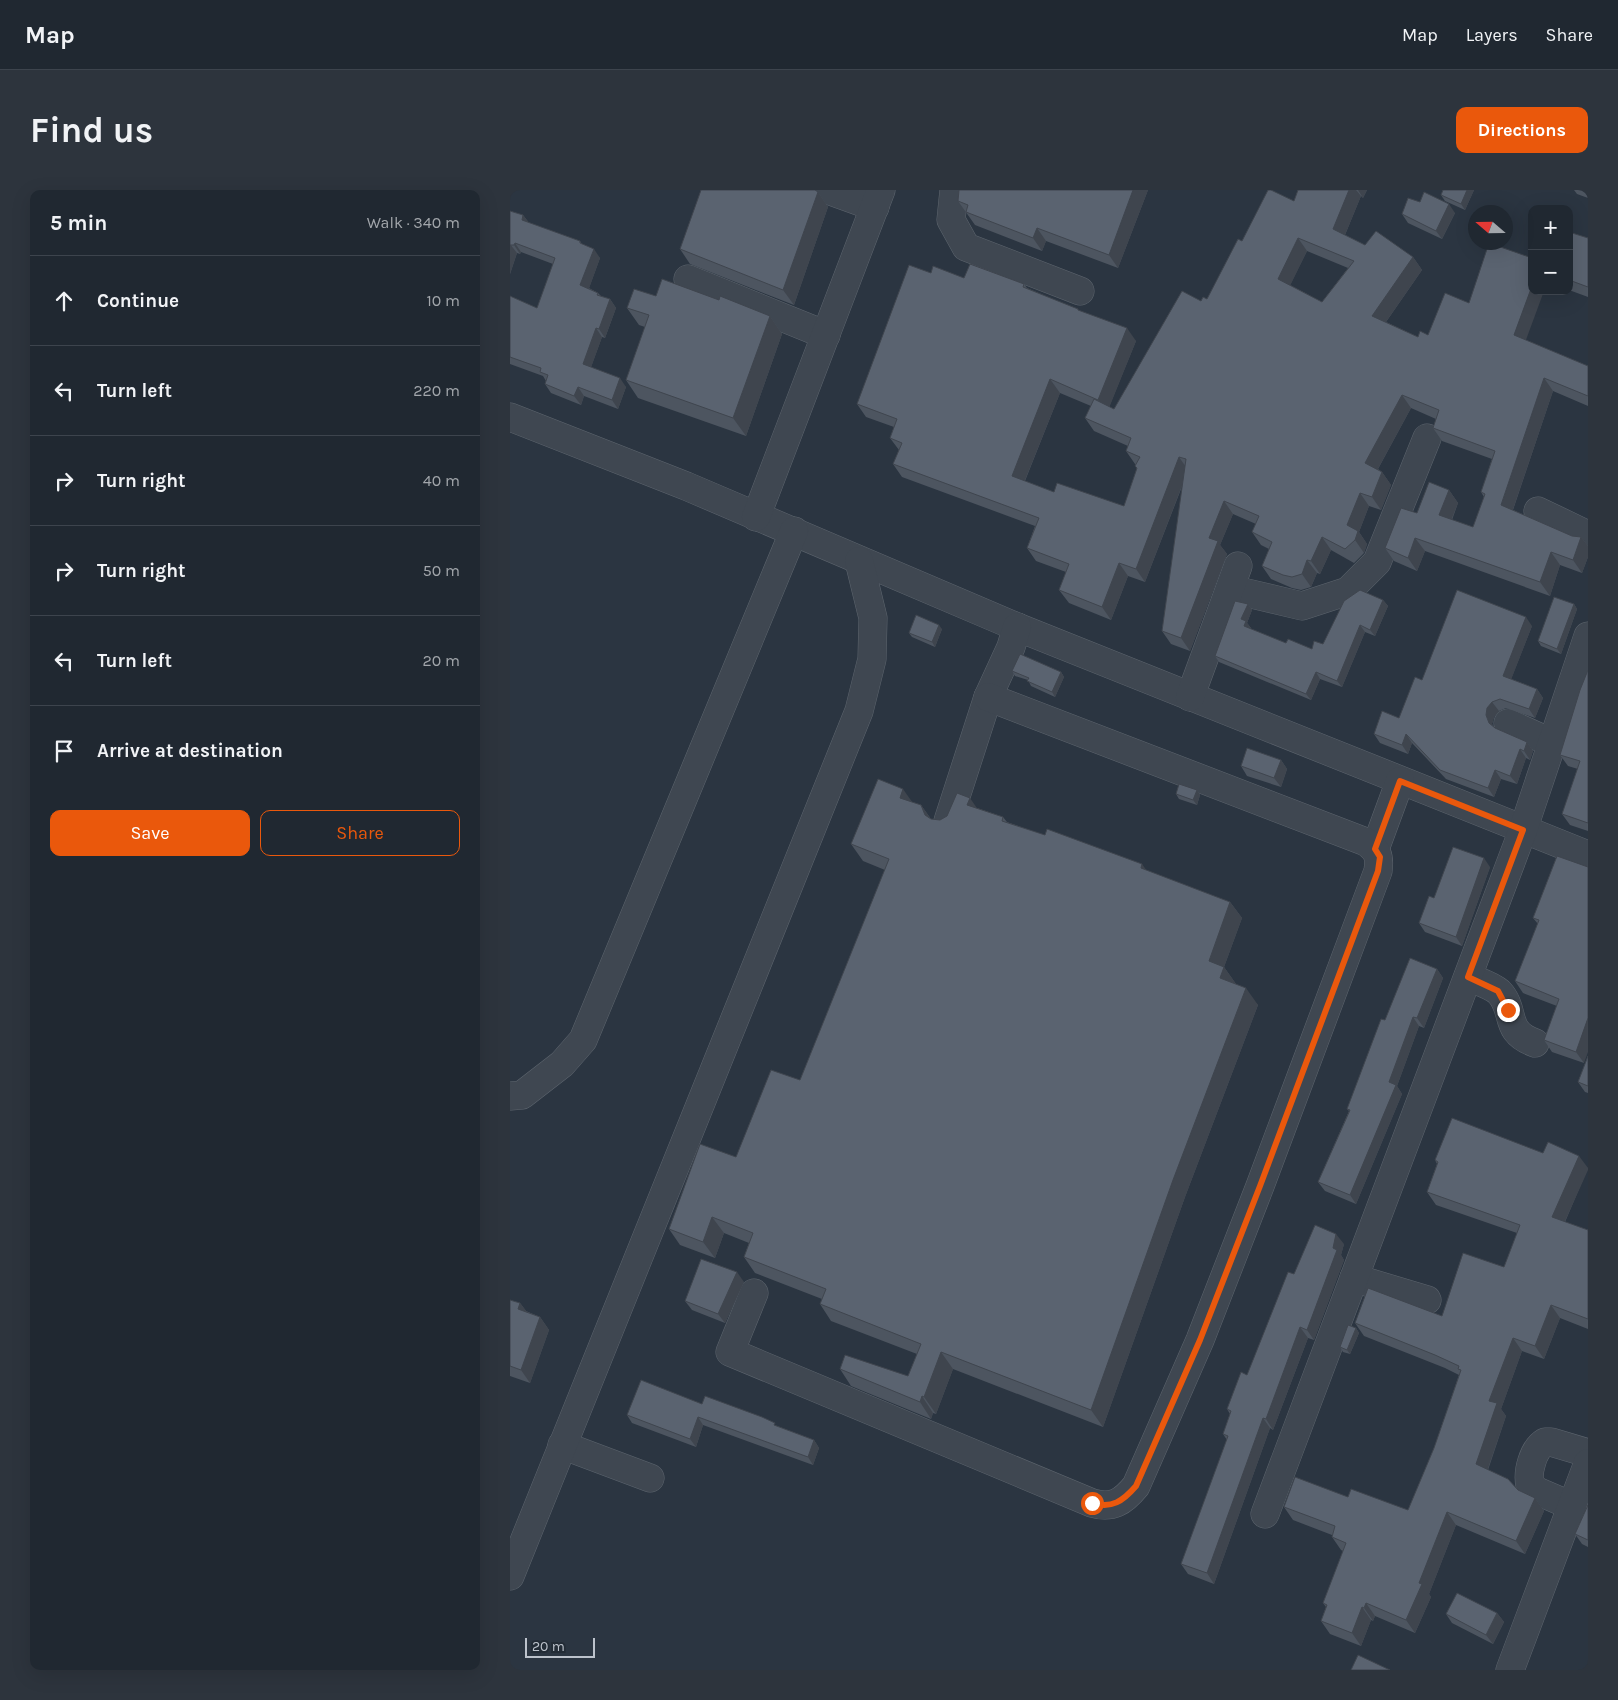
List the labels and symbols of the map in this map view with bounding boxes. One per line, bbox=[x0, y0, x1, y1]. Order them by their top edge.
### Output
north arrow bbox=[1468, 205, 1513, 250]
route end bbox=[1497, 999, 1520, 1022]
route start bbox=[1081, 1492, 1104, 1515]
scale bar bbox=[525, 1635, 595, 1658]

